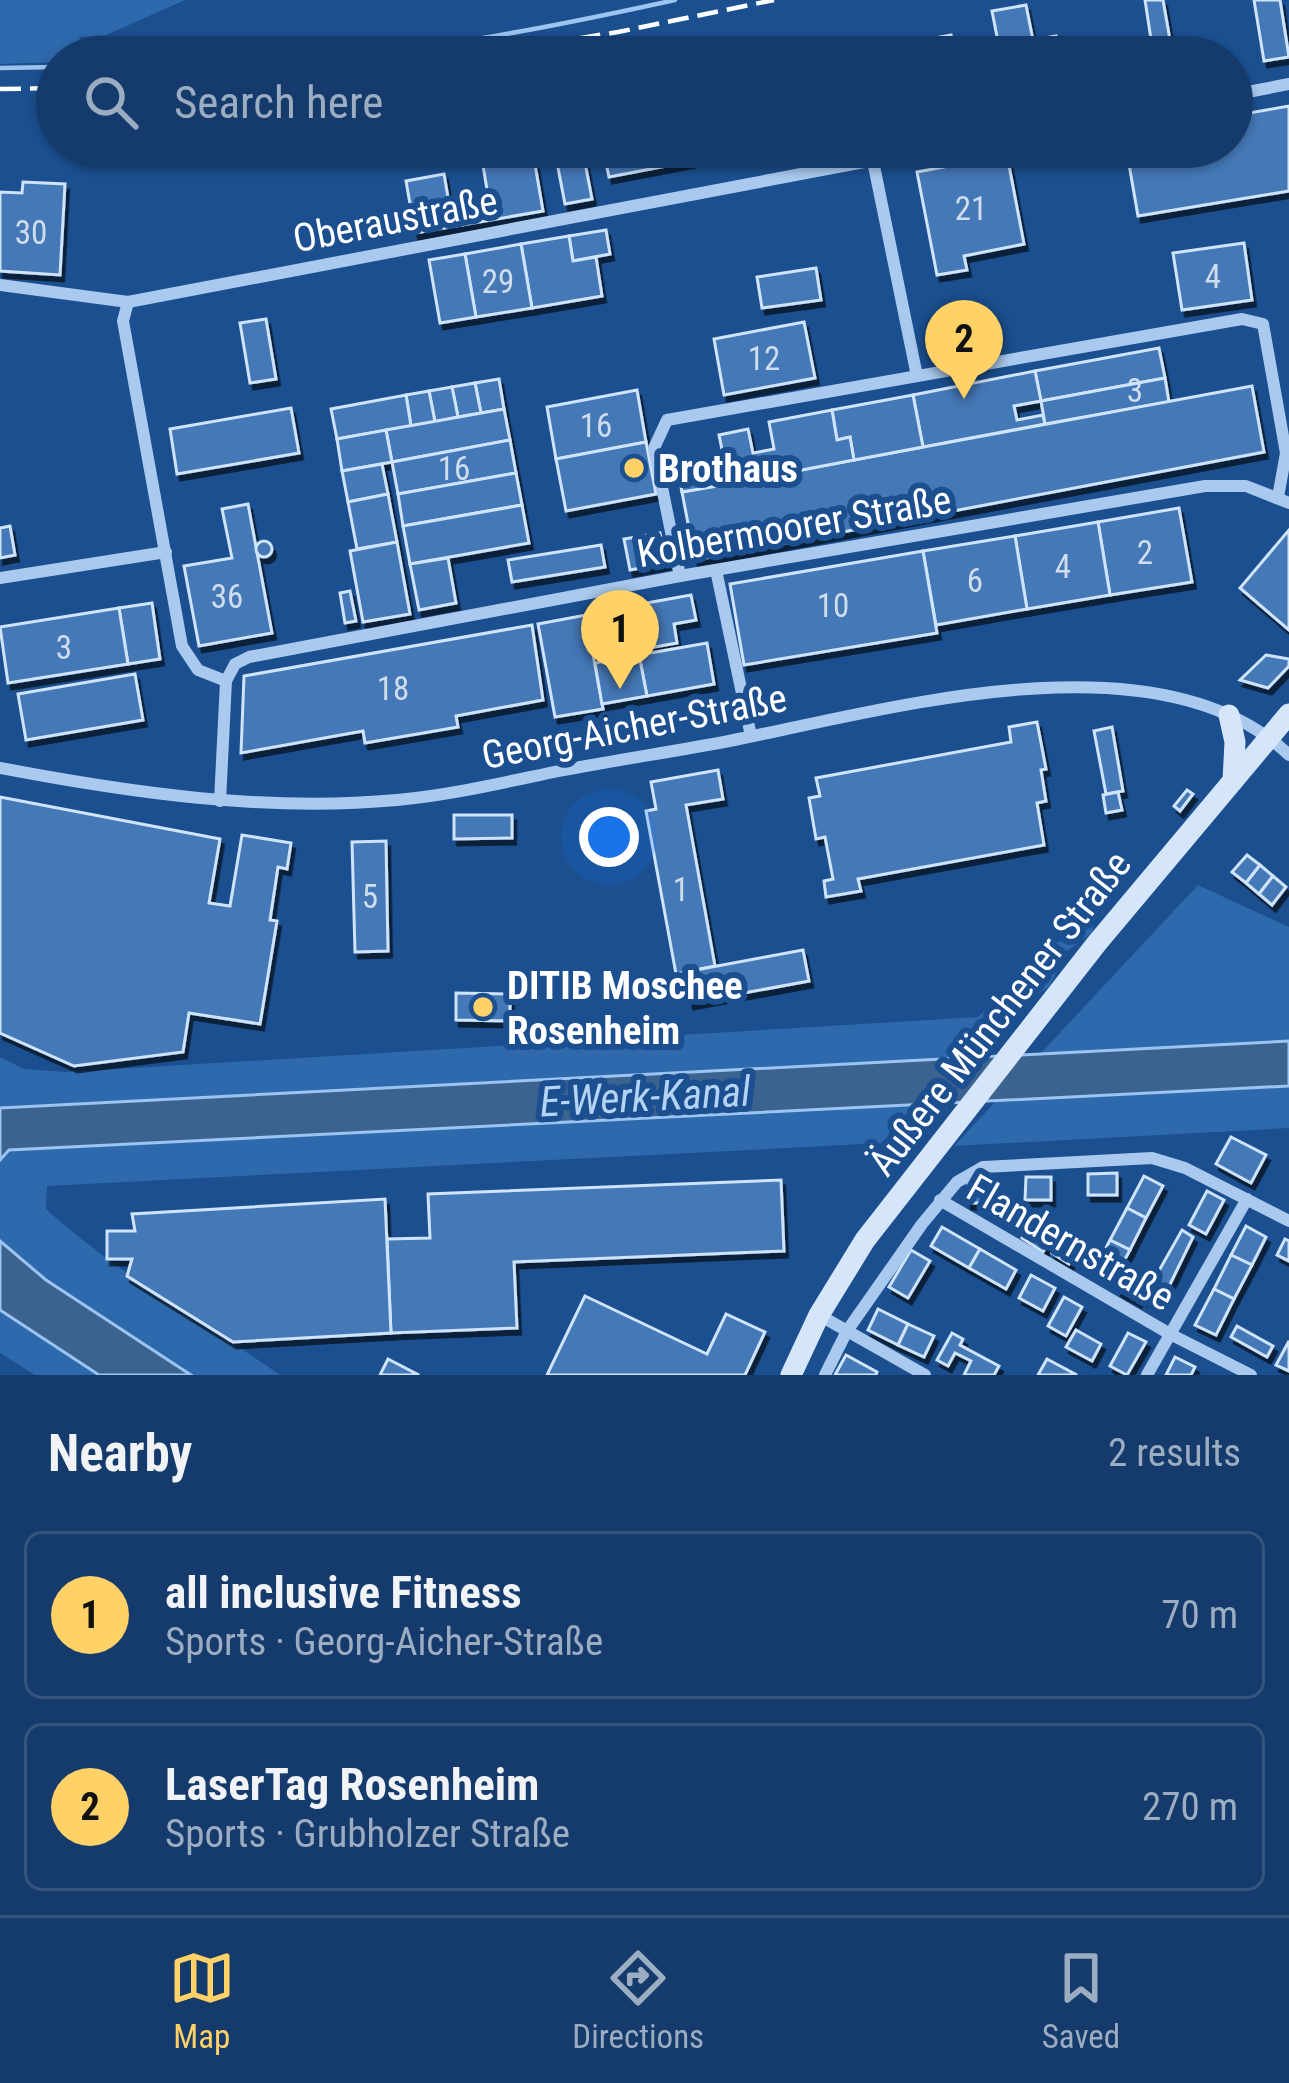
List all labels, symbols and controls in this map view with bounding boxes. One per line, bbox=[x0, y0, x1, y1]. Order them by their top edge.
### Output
search box bbox=[36, 36, 1253, 168]
icon: search bbox=[78, 69, 144, 135]
text: Search here bbox=[174, 76, 383, 129]
street label: Oberaustraße bbox=[289, 178, 501, 262]
house number: 21 bbox=[955, 189, 987, 228]
house number: 30 bbox=[15, 213, 47, 252]
house number: 4 bbox=[1205, 257, 1221, 296]
house number: 29 bbox=[482, 262, 514, 301]
pin: 2 bbox=[925, 300, 1003, 399]
house number: 12 bbox=[748, 339, 780, 378]
house number: 3 bbox=[1127, 371, 1143, 410]
house number: 16 bbox=[580, 406, 612, 445]
place label: Brothaus bbox=[658, 446, 798, 492]
house number: 16 bbox=[438, 449, 470, 488]
marker: Brothaus bbox=[621, 455, 647, 481]
street label: Kolbermoorer Straße bbox=[634, 477, 955, 577]
house number: 2 bbox=[1137, 533, 1153, 572]
house number: 4 bbox=[1055, 547, 1071, 586]
house number: 6 bbox=[967, 561, 983, 600]
house number: 36 bbox=[211, 577, 243, 616]
house number: 10 bbox=[817, 586, 849, 625]
pin: 1 bbox=[581, 590, 659, 689]
house number: 3 bbox=[56, 628, 72, 667]
house number: 18 bbox=[377, 669, 409, 708]
street label: Georg-Aicher-Straße bbox=[478, 675, 791, 779]
your location bbox=[579, 807, 639, 867]
street label: Äußere Münchener Straße bbox=[859, 842, 1141, 1185]
house number: 1 bbox=[673, 870, 689, 909]
house number: 5 bbox=[362, 877, 378, 916]
place label: DITIB Moschee Rosenheim bbox=[507, 963, 743, 1054]
marker: DITIB Moschee Rosenheim bbox=[470, 994, 496, 1020]
water label: E-Werk-Kanal bbox=[538, 1066, 752, 1126]
street label: Flandernstraße bbox=[959, 1165, 1182, 1321]
text: Nearby bbox=[48, 1424, 192, 1483]
text: 2 results bbox=[1108, 1430, 1241, 1476]
text: all inclusive Fitness bbox=[165, 1566, 522, 1619]
text: 1 bbox=[80, 1592, 100, 1638]
text: 70 m bbox=[1161, 1592, 1238, 1638]
text: Sports · Georg-Aicher-Straße bbox=[165, 1619, 603, 1665]
text: LaserTag Rosenheim bbox=[165, 1758, 539, 1811]
text: 2 bbox=[80, 1784, 100, 1830]
text: 270 m bbox=[1142, 1784, 1238, 1830]
text: Sports · Grubholzer Straße bbox=[165, 1811, 570, 1857]
tab: Map bbox=[169, 1945, 235, 2056]
tab: Directions bbox=[572, 1945, 704, 2056]
tab: Saved bbox=[1042, 1945, 1120, 2056]

